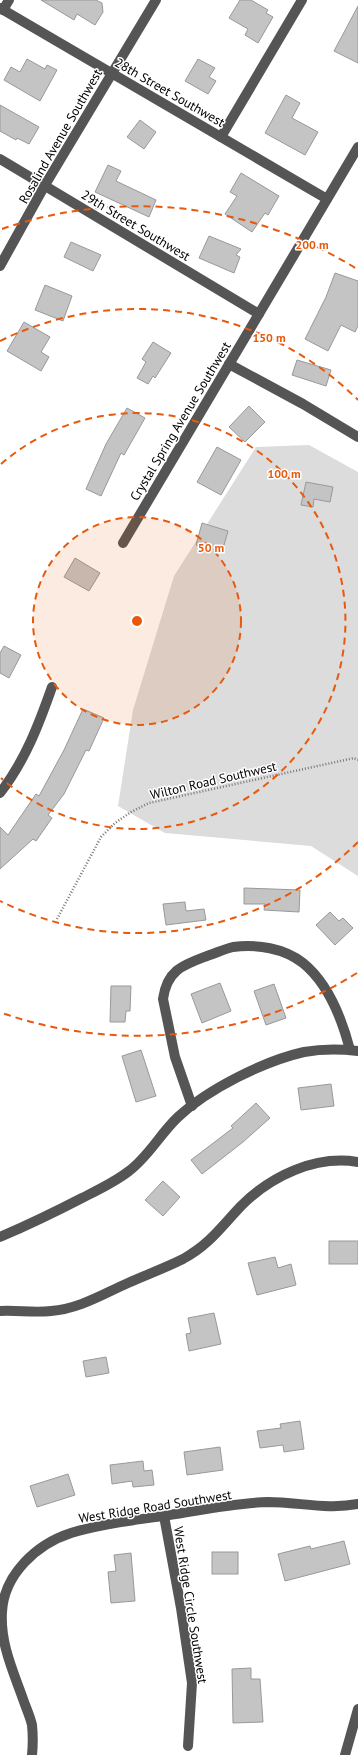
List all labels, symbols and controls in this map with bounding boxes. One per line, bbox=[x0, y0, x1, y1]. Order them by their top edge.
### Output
street label: 28th Street Southwest bbox=[112, 54, 228, 131]
street label: Rosalind Avenue Southwest bbox=[15, 65, 106, 207]
street label: 29th Street Southwest bbox=[78, 186, 194, 265]
text: 200 m bbox=[295, 237, 329, 252]
text: 150 m bbox=[252, 330, 286, 345]
street label: Crystal Spring Avenue Southwest bbox=[126, 338, 235, 504]
text: 100 m bbox=[267, 466, 301, 481]
text: 50 m bbox=[198, 540, 224, 555]
centre of rings bbox=[130, 614, 144, 628]
street label: Wilton Road Southwest bbox=[148, 758, 279, 803]
street label: West Ridge Road Southwest bbox=[77, 1486, 233, 1527]
street label: West Ridge Circle Southwest bbox=[170, 1525, 211, 1685]

